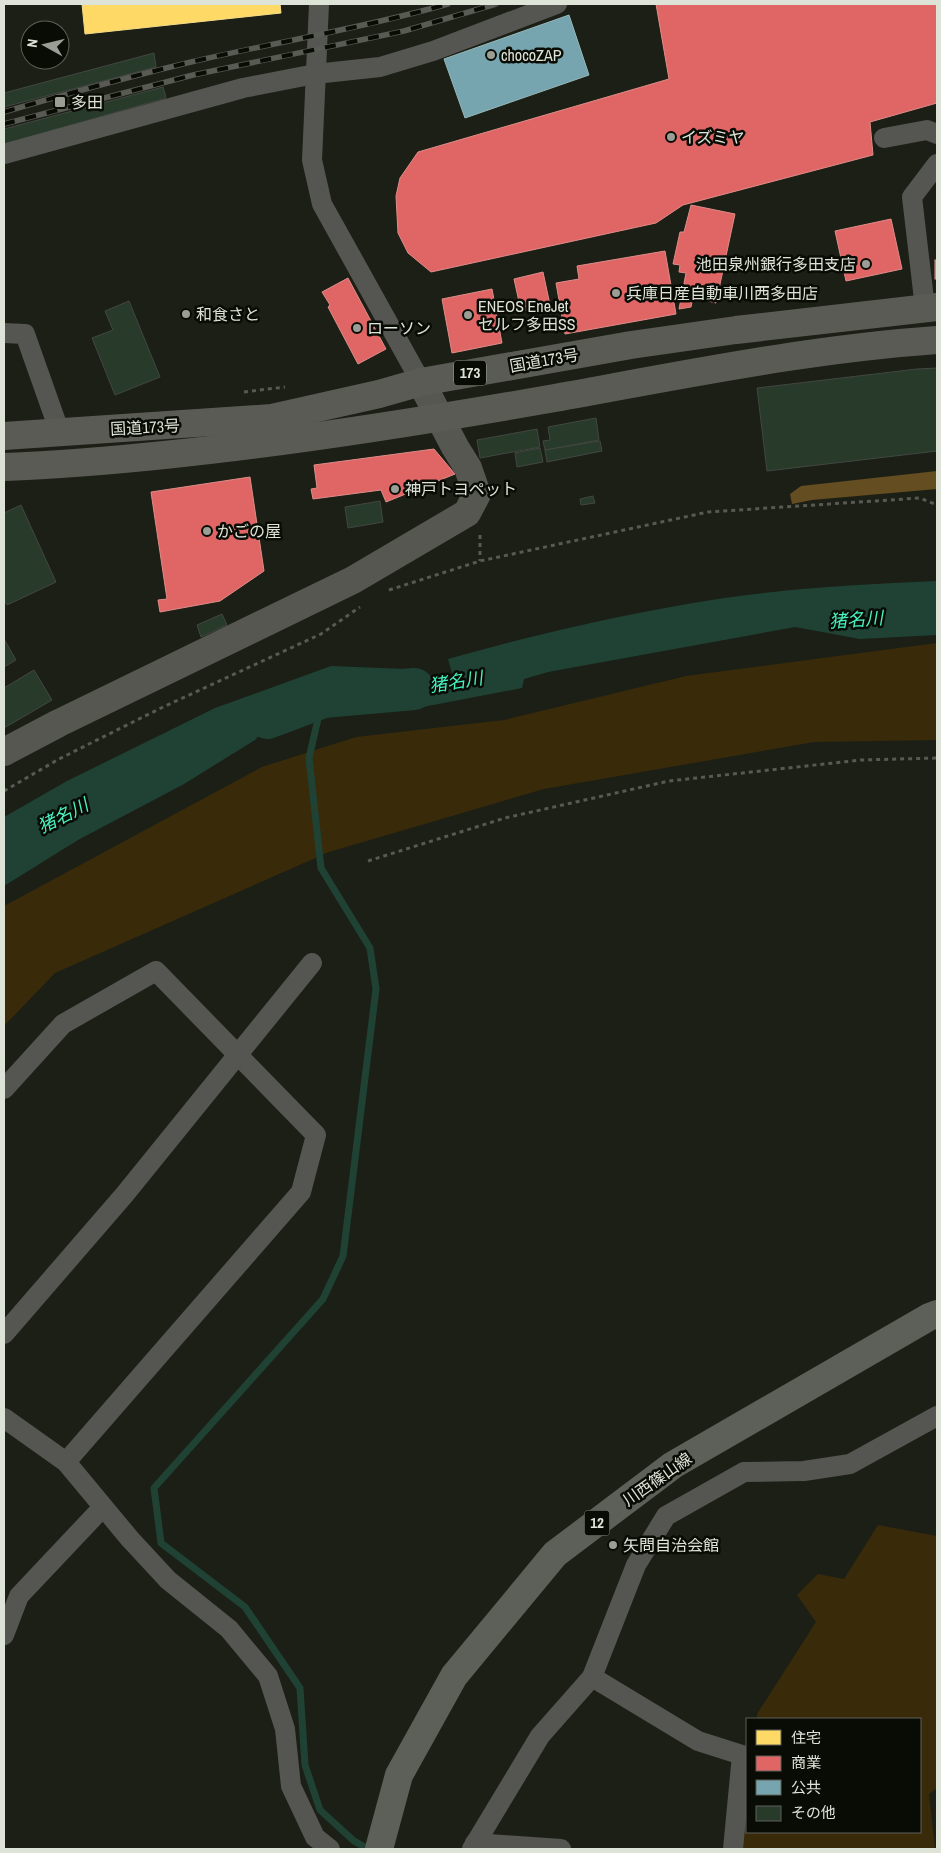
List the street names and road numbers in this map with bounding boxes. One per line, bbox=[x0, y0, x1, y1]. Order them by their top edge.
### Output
street label: 国道173号 bbox=[508, 343, 580, 377]
road number: 173 bbox=[454, 360, 486, 386]
street label: 国道173号 bbox=[110, 414, 180, 440]
street label: 川西篠山線 bbox=[618, 1447, 696, 1511]
road number: 12 bbox=[584, 1510, 610, 1536]

